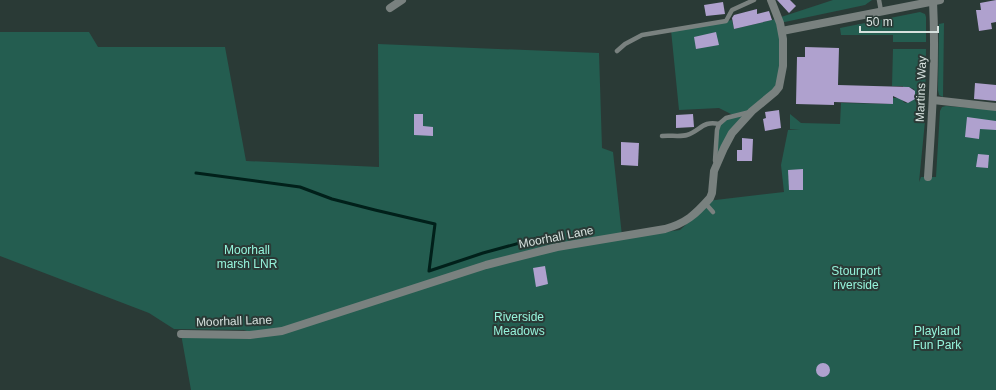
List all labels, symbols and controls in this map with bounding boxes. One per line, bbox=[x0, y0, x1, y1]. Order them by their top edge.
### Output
scale bar bbox=[860, 8, 938, 34]
text: 50 m bbox=[866, 15, 893, 29]
street label: Martins Way bbox=[913, 56, 929, 122]
street label: Moorhall Lane bbox=[517, 223, 595, 251]
park label: Moorhall marsh LNR bbox=[217, 243, 278, 271]
park label: Stourport riverside bbox=[831, 264, 881, 292]
park label: Riverside Meadows bbox=[493, 310, 545, 338]
street label: Moorhall Lane bbox=[196, 313, 273, 329]
park label: Playland Fun Park bbox=[913, 324, 962, 352]

